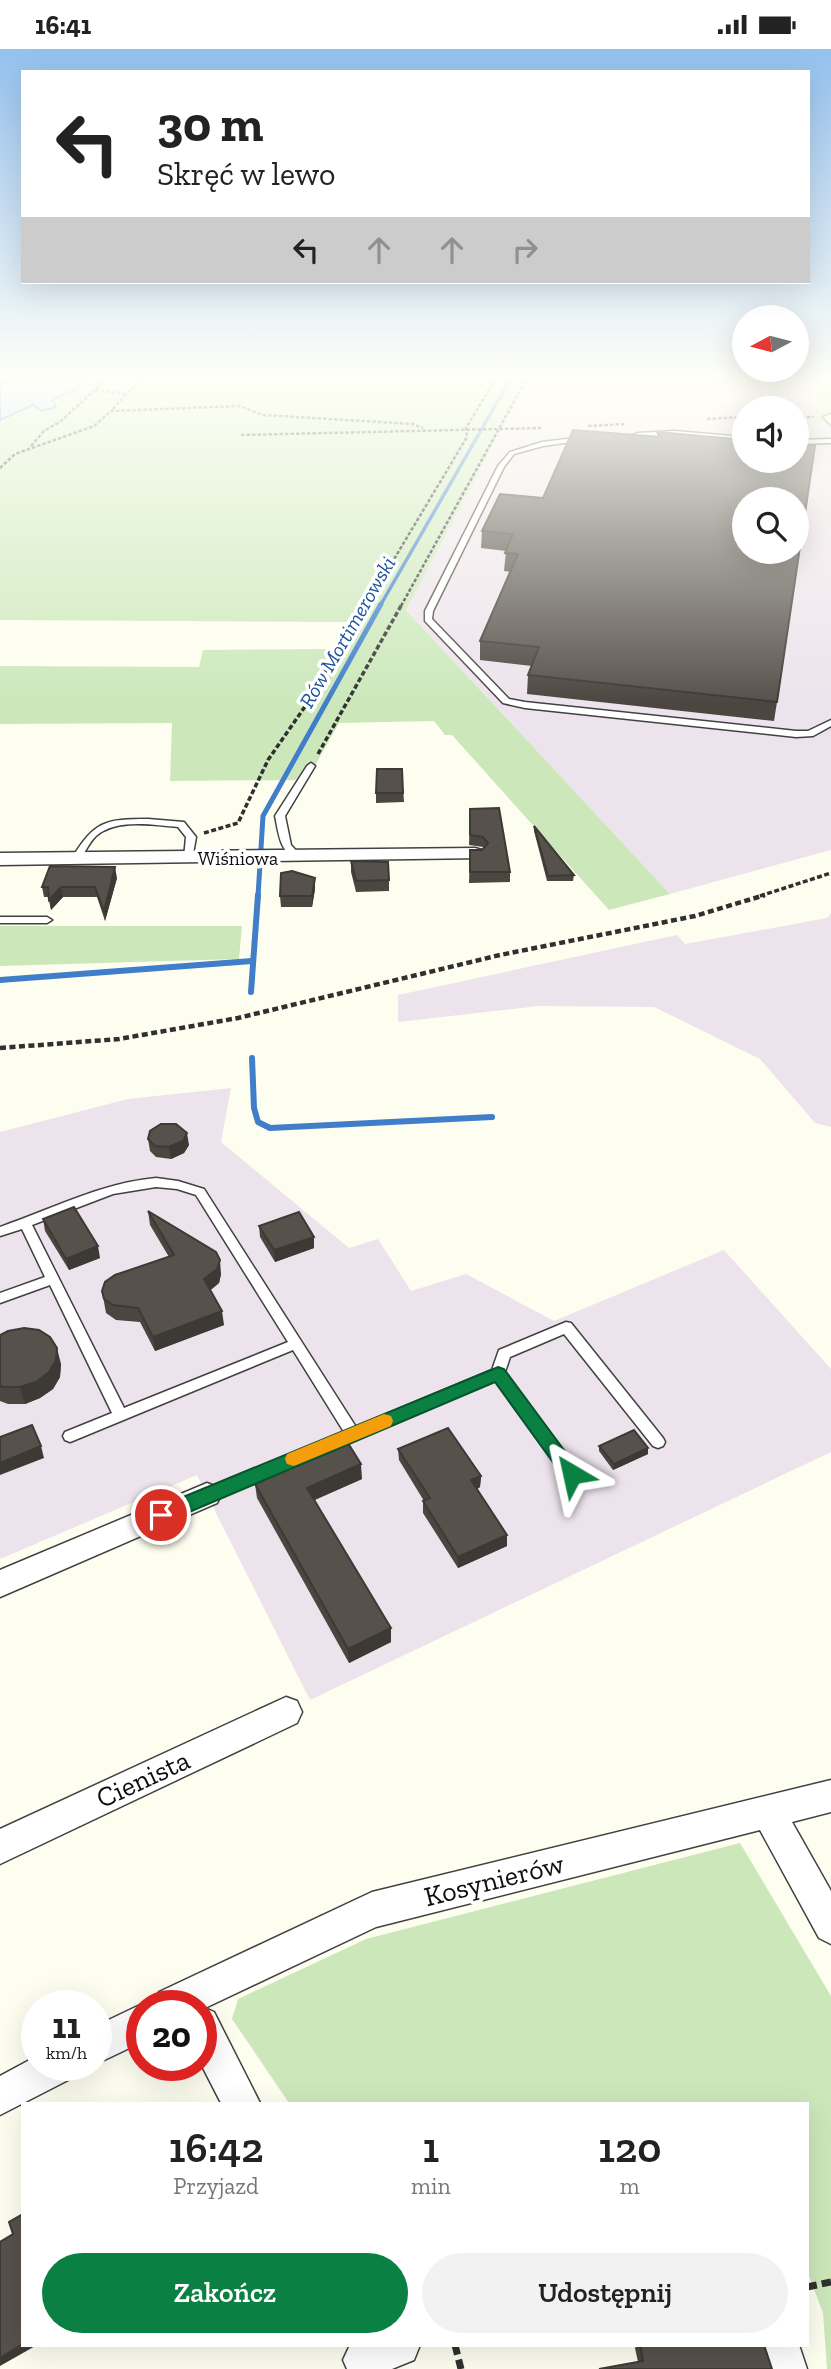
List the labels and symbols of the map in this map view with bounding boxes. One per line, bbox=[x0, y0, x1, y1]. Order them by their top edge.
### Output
north arrow bbox=[732, 305, 808, 381]
water label: Rów Mortimerowski bbox=[294, 552, 400, 712]
street label: Wiśniowa bbox=[198, 847, 278, 870]
position arrow bbox=[535, 1437, 609, 1511]
pin bbox=[131, 1485, 191, 1545]
street label: Cienista bbox=[91, 1743, 195, 1815]
street label: Kosynierów bbox=[421, 1847, 568, 1913]
speed limit sign: 20 bbox=[126, 1990, 217, 2081]

